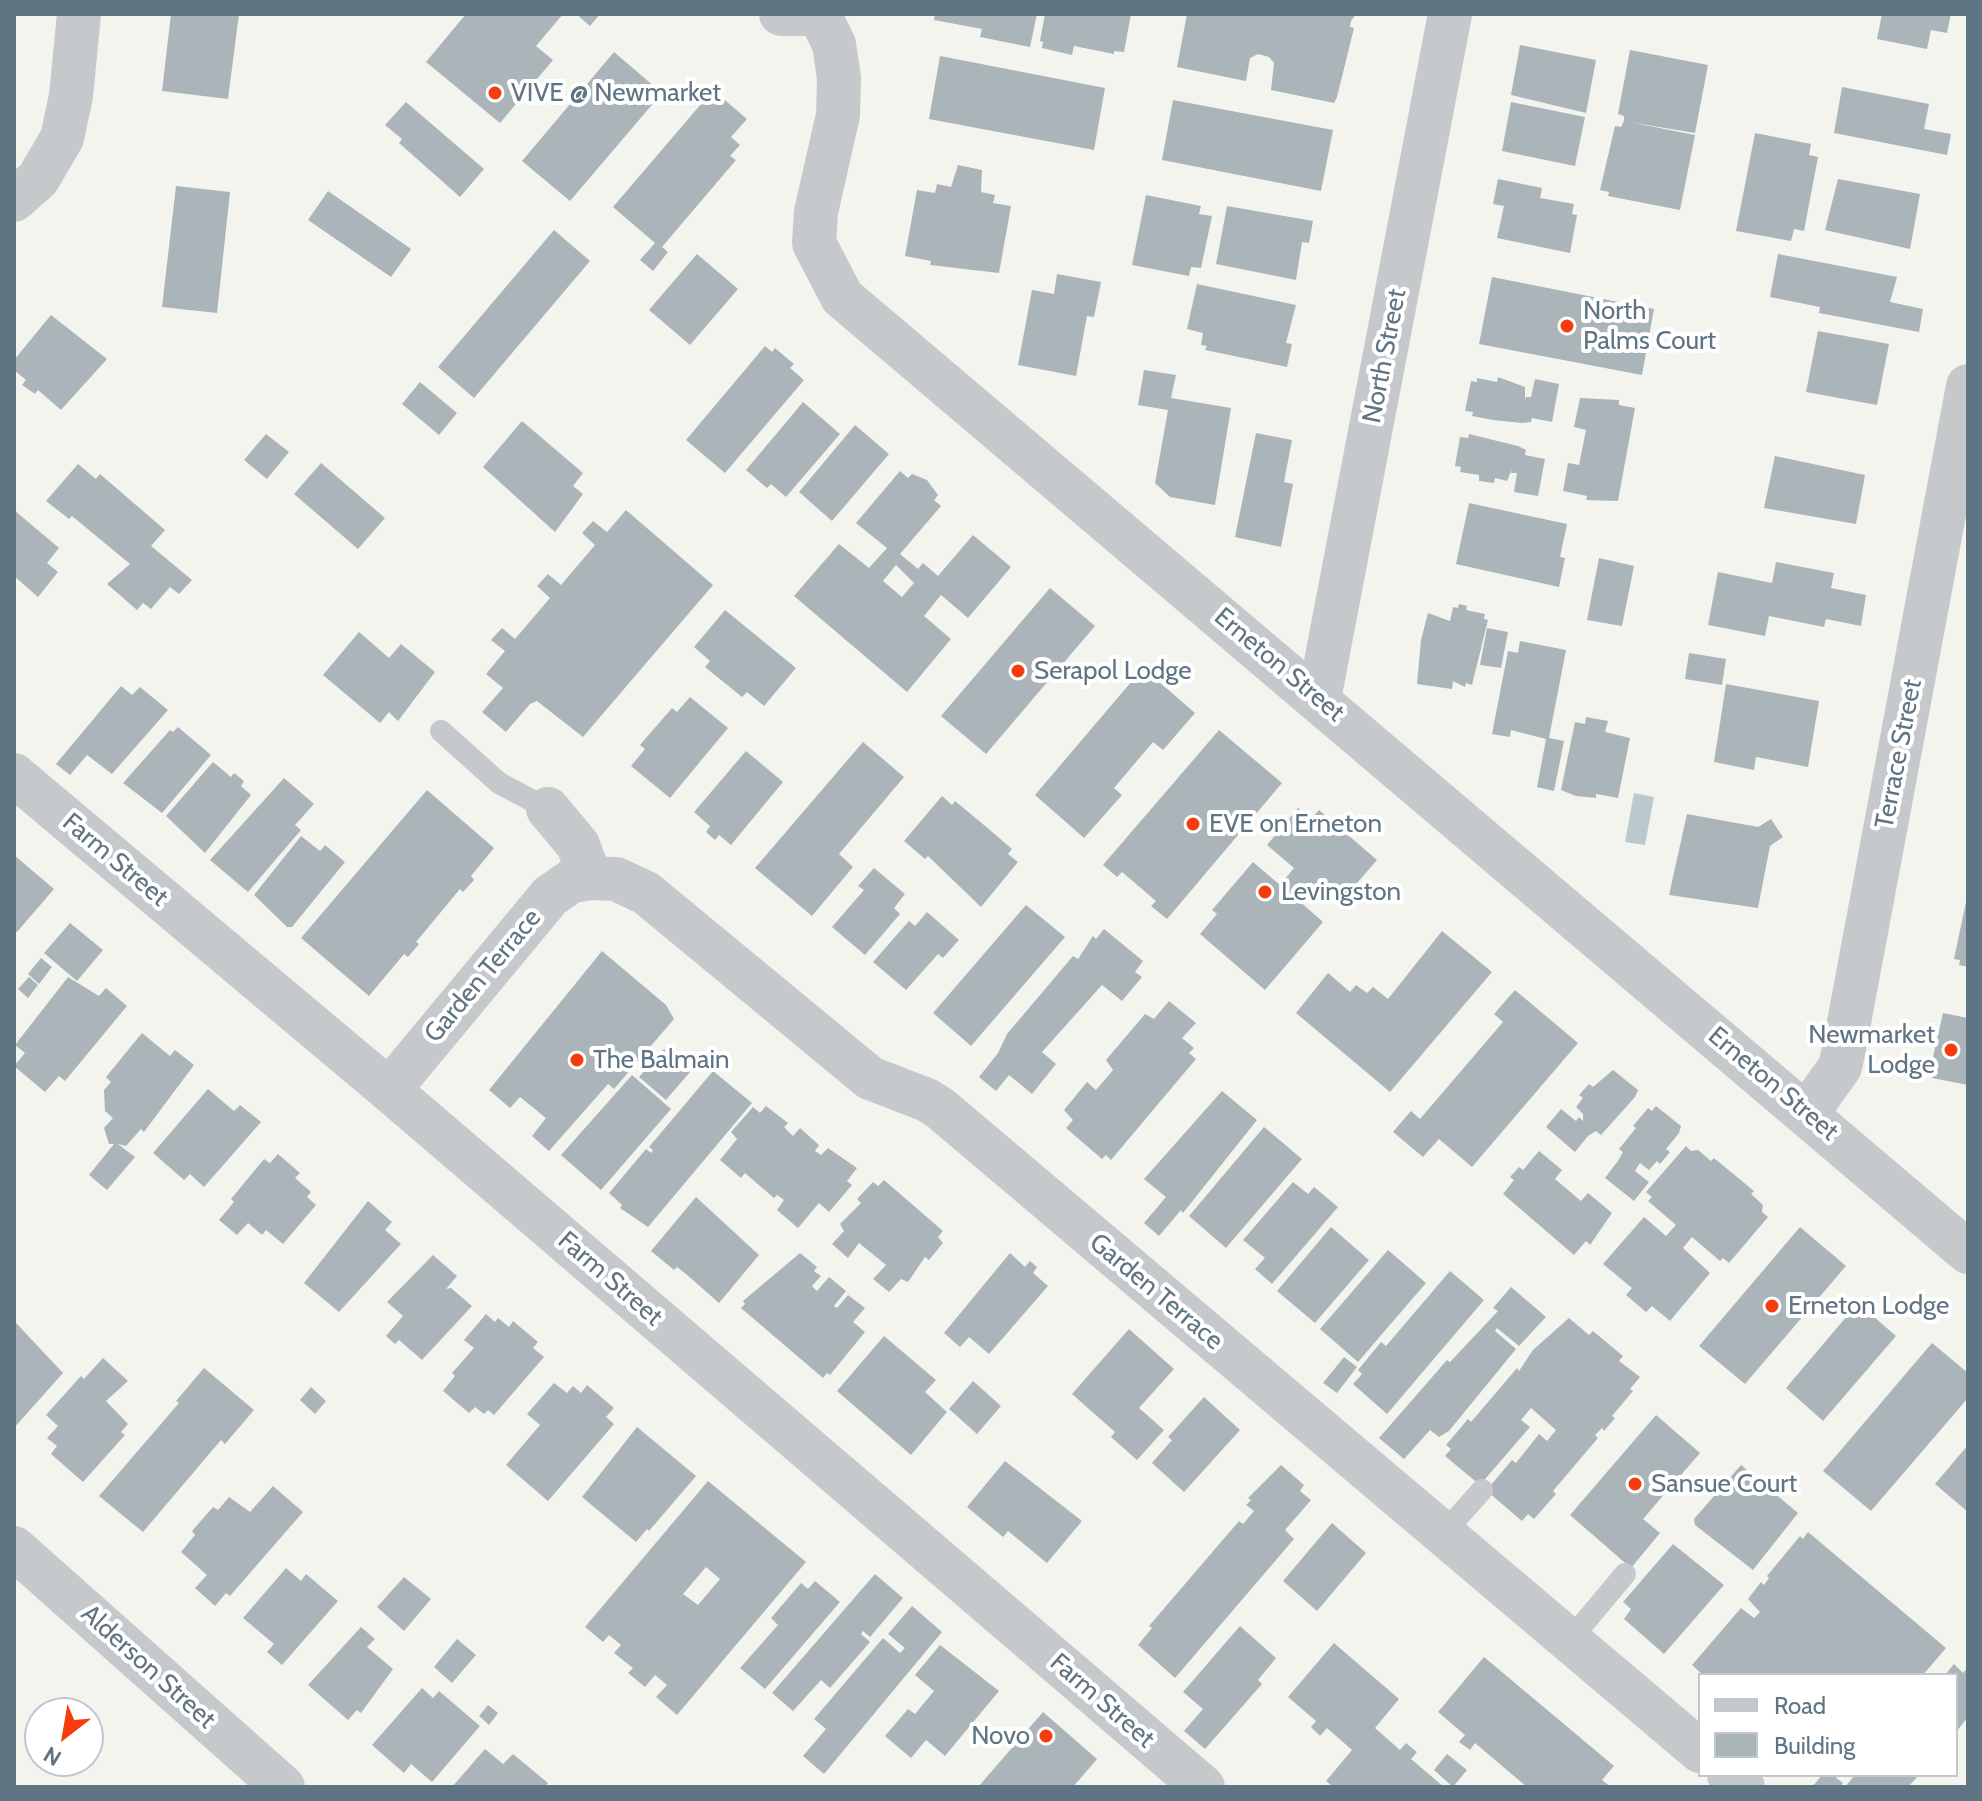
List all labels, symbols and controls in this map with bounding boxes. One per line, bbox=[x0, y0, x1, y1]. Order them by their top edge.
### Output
place label: VIVE @ Newmarket bbox=[511, 77, 721, 109]
marker: VIVE @ Newmarket bbox=[486, 84, 504, 102]
street label: North Street bbox=[1357, 286, 1413, 426]
place label: North Palms Court bbox=[1583, 295, 1716, 356]
marker: North Palms Court bbox=[1558, 317, 1576, 335]
street label: Erneton Street bbox=[1208, 602, 1350, 728]
place label: Serapol Lodge bbox=[1034, 655, 1192, 687]
marker: Serapol Lodge bbox=[1009, 662, 1027, 680]
street label: Terrace Street bbox=[1869, 677, 1929, 831]
street label: Farm Street bbox=[56, 807, 174, 913]
place label: EVE on Erneton bbox=[1209, 808, 1382, 840]
marker: EVE on Erneton bbox=[1184, 815, 1202, 833]
place label: Levingston bbox=[1281, 876, 1401, 908]
marker: Levingston bbox=[1256, 883, 1274, 901]
street label: Garden Terrace bbox=[418, 903, 548, 1049]
place label: Newmarket Lodge bbox=[1808, 1019, 1935, 1080]
street label: Erneton Street bbox=[1702, 1021, 1844, 1147]
marker: Newmarket Lodge bbox=[1942, 1041, 1960, 1059]
place label: The Balmain bbox=[593, 1044, 729, 1076]
marker: The Balmain bbox=[568, 1051, 586, 1069]
street label: Farm Street bbox=[551, 1225, 669, 1333]
street label: Garden Terrace bbox=[1083, 1227, 1229, 1357]
place label: Erneton Lodge bbox=[1788, 1290, 1949, 1322]
marker: Erneton Lodge bbox=[1763, 1297, 1781, 1315]
place label: Sansue Court bbox=[1651, 1468, 1797, 1500]
marker: Sansue Court bbox=[1626, 1475, 1644, 1493]
street label: Alderson Street bbox=[74, 1599, 222, 1735]
street label: Farm Street bbox=[1043, 1647, 1161, 1755]
legend bbox=[1698, 1673, 1958, 1777]
text: Road bbox=[1774, 1691, 1826, 1720]
north arrow bbox=[24, 1697, 104, 1777]
place label: Novo bbox=[971, 1720, 1030, 1752]
marker: Novo bbox=[1037, 1727, 1055, 1745]
text: Building bbox=[1774, 1731, 1855, 1760]
text: N bbox=[39, 1741, 66, 1772]

